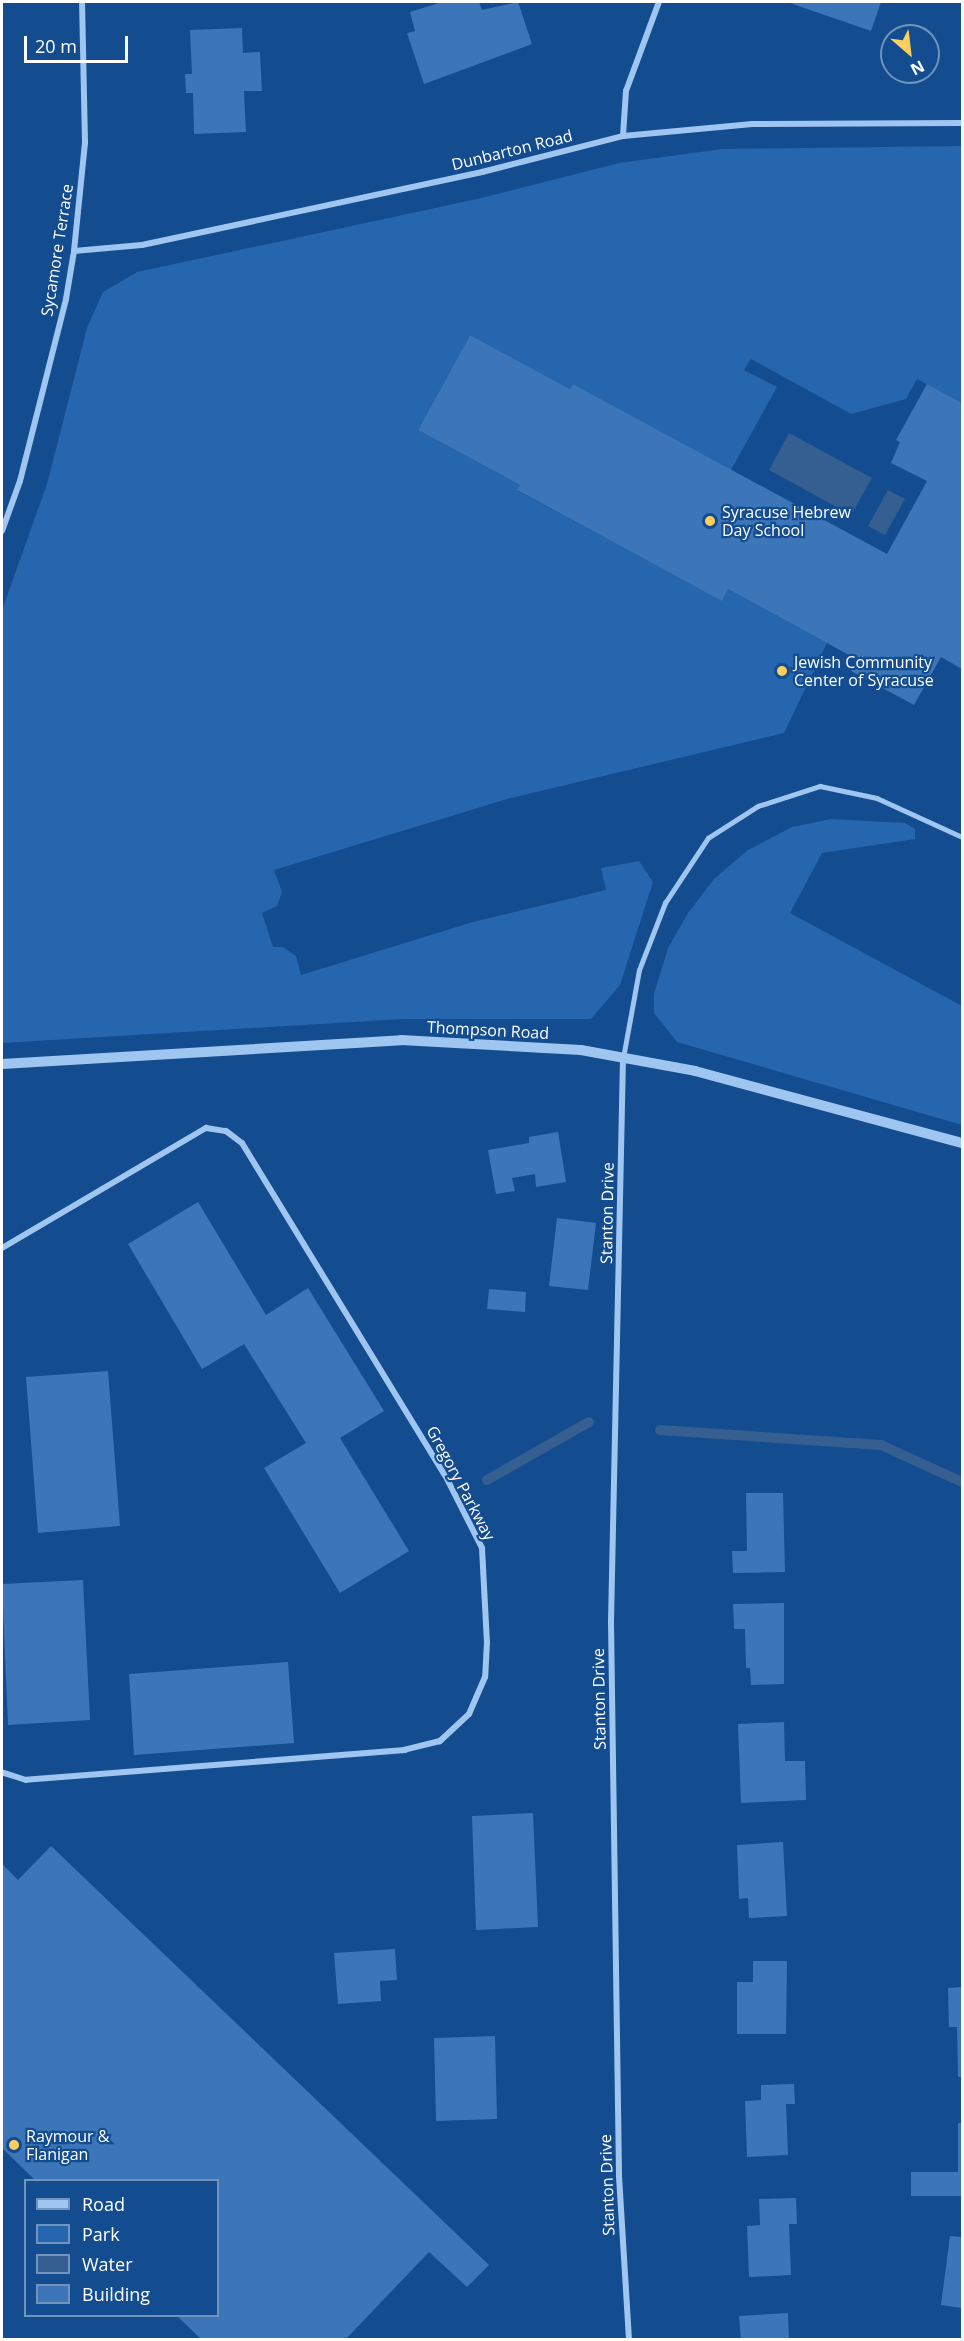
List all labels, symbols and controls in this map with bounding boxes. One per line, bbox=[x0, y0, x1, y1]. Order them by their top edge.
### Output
scale bar bbox=[27, 24, 130, 62]
north arrow bbox=[880, 24, 940, 84]
text: 20 m bbox=[35, 34, 77, 58]
text: N bbox=[907, 55, 928, 81]
street label: Dunbarton Road bbox=[450, 126, 574, 174]
street label: Sycamore Terrace bbox=[37, 182, 77, 318]
place label: Syracuse Hebrew Day School bbox=[722, 502, 851, 540]
marker: Syracuse Hebrew Day School bbox=[703, 514, 717, 528]
place label: Jewish Community Center of Syracuse bbox=[794, 652, 934, 690]
marker: Jewish Community Center of Syracuse bbox=[775, 664, 789, 678]
street label: Thompson Road bbox=[426, 1017, 550, 1043]
street label: Stanton Drive bbox=[597, 1162, 617, 1264]
street label: Gregory Parkway bbox=[423, 1422, 499, 1544]
street label: Stanton Drive bbox=[589, 1648, 609, 1750]
place label: Raymour & Flanigan bbox=[26, 2126, 109, 2164]
street label: Stanton Drive bbox=[596, 2134, 618, 2236]
marker: Raymour & Flanigan bbox=[7, 2138, 21, 2152]
legend bbox=[24, 2179, 219, 2317]
text: Road bbox=[82, 2192, 125, 2216]
text: Park bbox=[82, 2222, 120, 2246]
text: Water bbox=[82, 2252, 133, 2276]
text: Building bbox=[82, 2282, 150, 2306]

